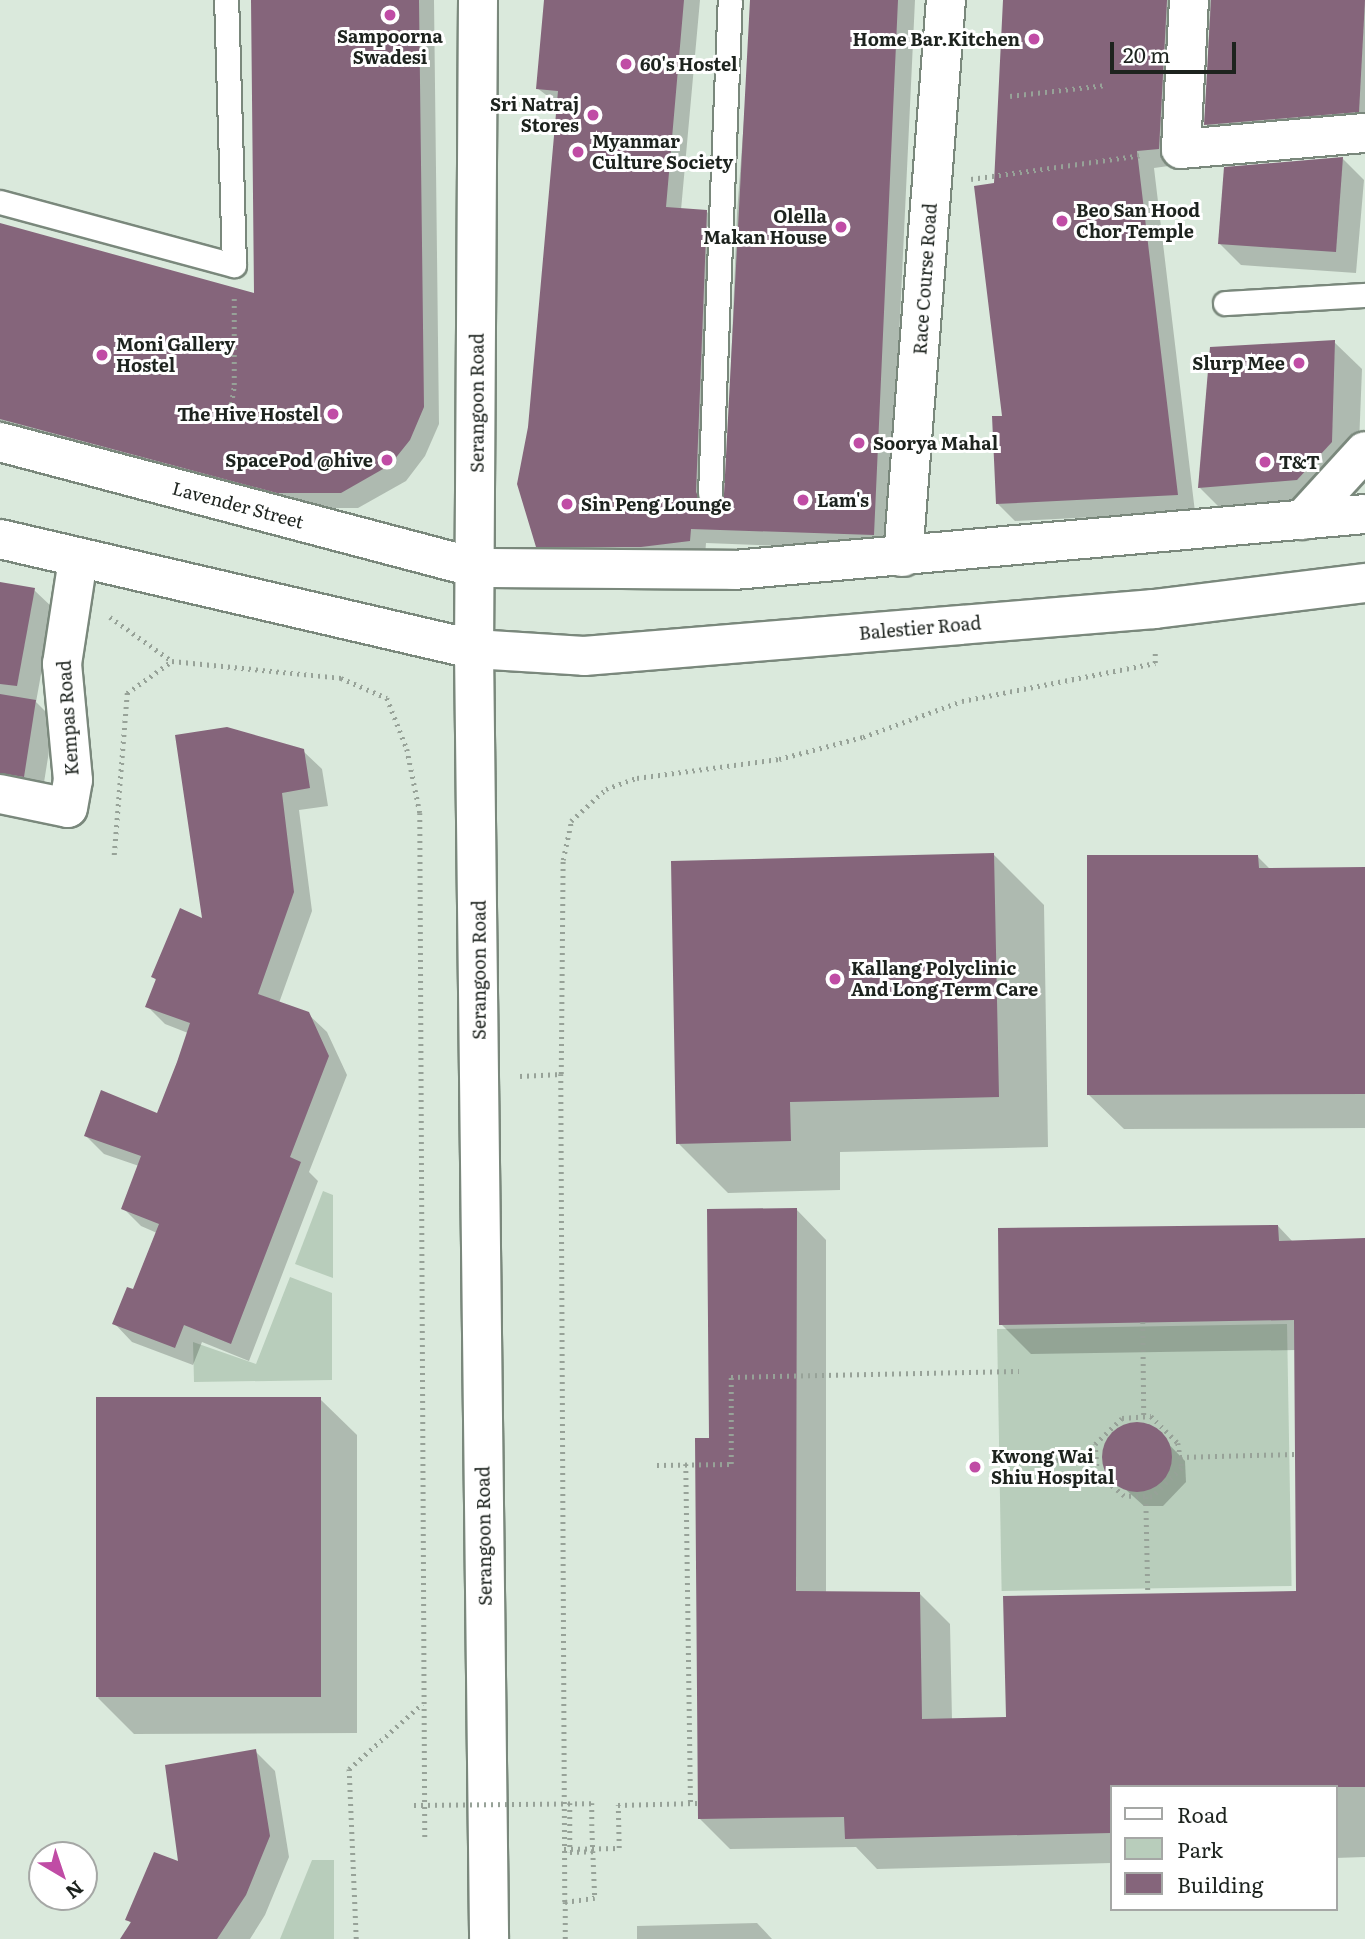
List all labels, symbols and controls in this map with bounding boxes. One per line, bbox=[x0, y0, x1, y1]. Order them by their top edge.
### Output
marker: Sampoorna Swadesi bbox=[382, 7, 398, 23]
place label: Sampoorna Swadesi bbox=[337, 26, 443, 68]
place label: Home Bar.Kitchen bbox=[853, 28, 1020, 50]
scale bar bbox=[1113, 28, 1239, 72]
marker: Home Bar.Kitchen bbox=[1026, 31, 1042, 47]
text: 20 m bbox=[1123, 38, 1170, 69]
place label: 60's Hostel bbox=[640, 53, 738, 75]
marker: 60's Hostel bbox=[618, 56, 634, 72]
place label: Sri Natraj Stores bbox=[490, 94, 579, 136]
marker: Sri Natraj Stores bbox=[585, 107, 601, 123]
place label: Myanmar Culture Society bbox=[592, 131, 733, 174]
marker: Myanmar Culture Society bbox=[570, 144, 586, 160]
place label: Beo San Hood Chor Temple bbox=[1076, 200, 1200, 242]
street label: Race Course Road bbox=[909, 202, 941, 356]
place label: Olella Makan House bbox=[703, 206, 827, 248]
marker: Beo San Hood Chor Temple bbox=[1054, 213, 1070, 229]
marker: Olella Makan House bbox=[833, 219, 849, 235]
street label: Serangoon Road bbox=[466, 333, 488, 473]
place label: Moni Gallery Hostel bbox=[116, 334, 235, 376]
marker: Moni Gallery Hostel bbox=[94, 347, 110, 363]
place label: Slurp Mee bbox=[1192, 352, 1285, 374]
marker: Slurp Mee bbox=[1291, 355, 1307, 371]
place label: The Hive Hostel bbox=[177, 403, 319, 425]
marker: The Hive Hostel bbox=[325, 406, 341, 422]
place label: Soorya Mahal bbox=[873, 432, 998, 454]
marker: Soorya Mahal bbox=[851, 435, 867, 451]
place label: SpacePod @hive bbox=[225, 449, 373, 471]
place label: T&T bbox=[1279, 451, 1320, 473]
marker: SpacePod @hive bbox=[379, 452, 395, 468]
marker: T&T bbox=[1257, 454, 1273, 470]
street label: Lavender Street bbox=[170, 477, 306, 533]
place label: Lam's bbox=[817, 489, 869, 511]
marker: Lam's bbox=[795, 492, 811, 508]
place label: Sin Peng Lounge bbox=[581, 493, 731, 515]
marker: Sin Peng Lounge bbox=[559, 496, 575, 512]
street label: Balestier Road bbox=[858, 612, 982, 644]
street label: Kempas Road bbox=[53, 660, 83, 776]
street label: Serangoon Road bbox=[468, 900, 490, 1040]
place label: Kallang Polyclinic And Long Term Care bbox=[851, 958, 1038, 1000]
marker: Kallang Polyclinic And Long Term Care bbox=[825, 969, 845, 989]
place label: Kwong Wai Shiu Hospital bbox=[991, 1446, 1114, 1488]
marker: Kwong Wai Shiu Hospital bbox=[965, 1457, 985, 1477]
street label: Serangoon Road bbox=[472, 1466, 496, 1606]
legend bbox=[1110, 1785, 1337, 1911]
text: Road bbox=[1177, 1798, 1228, 1829]
text: Park bbox=[1177, 1833, 1223, 1864]
north arrow bbox=[28, 1841, 98, 1911]
text: Building bbox=[1177, 1868, 1263, 1899]
text: N bbox=[60, 1875, 90, 1907]

